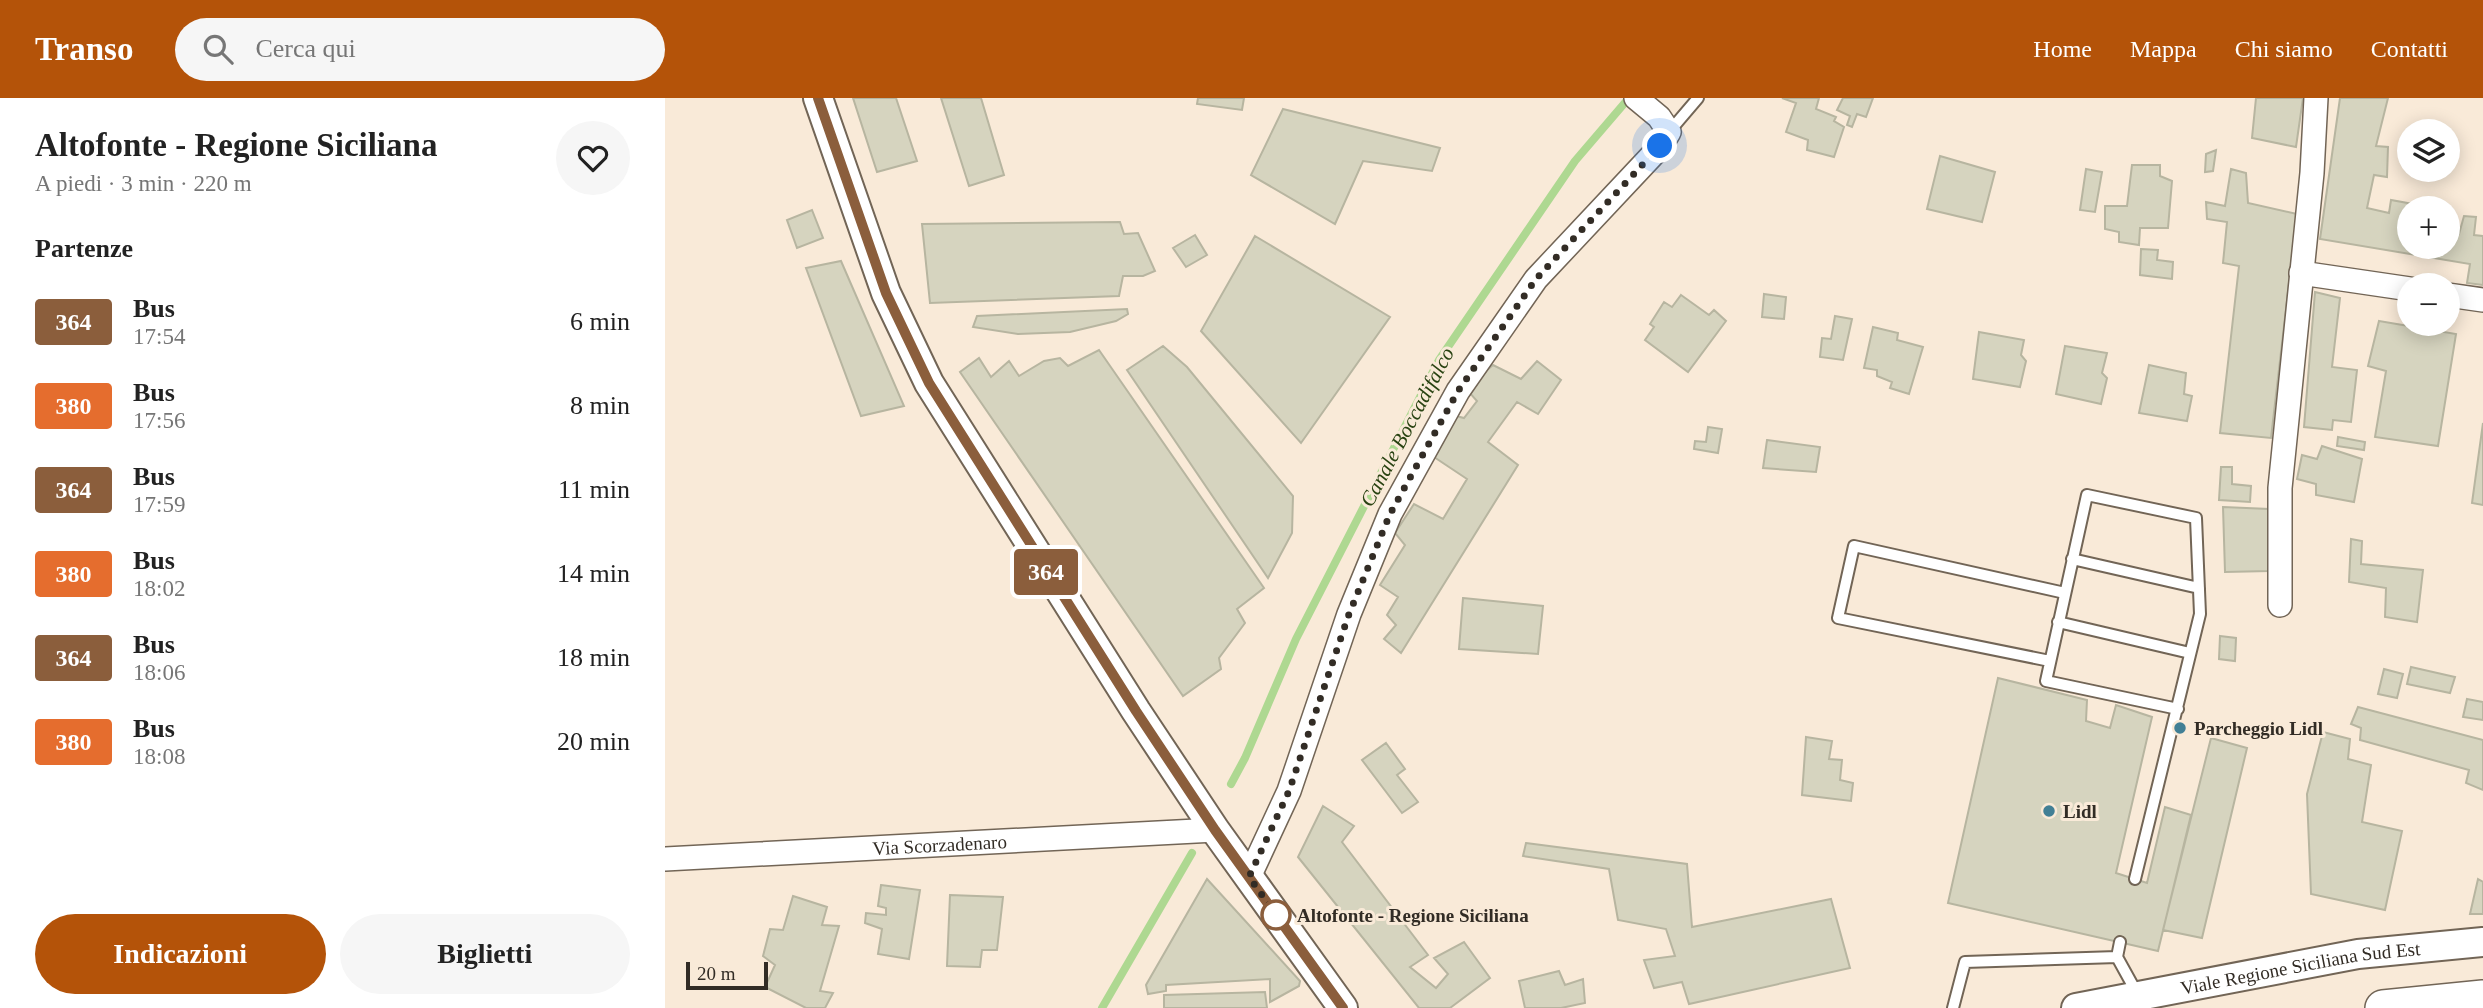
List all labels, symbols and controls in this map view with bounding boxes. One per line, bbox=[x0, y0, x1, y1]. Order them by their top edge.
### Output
search box bbox=[175, 18, 665, 81]
icon: search bbox=[199, 30, 237, 68]
text: Transo bbox=[35, 31, 133, 67]
text: Cerca qui bbox=[255, 34, 356, 63]
text: Home bbox=[2033, 36, 2092, 62]
text: Mappa bbox=[2130, 36, 2197, 62]
text: Chi siamo bbox=[2235, 36, 2333, 62]
text: Contatti bbox=[2371, 36, 2448, 62]
map controls bbox=[2397, 119, 2460, 336]
button: layers bbox=[2397, 119, 2460, 182]
button: heart bbox=[556, 121, 630, 195]
text: Altofonte - Regione Siciliana bbox=[35, 127, 437, 163]
your location bbox=[1642, 128, 1677, 163]
text: A piedi · 3 min · 220 m bbox=[35, 171, 252, 196]
button: + bbox=[2397, 196, 2460, 259]
text: Partenze bbox=[35, 234, 133, 263]
button: − bbox=[2397, 273, 2460, 336]
text: Bus bbox=[133, 294, 175, 323]
text: 6 min bbox=[570, 307, 630, 336]
text: 364 bbox=[56, 309, 92, 335]
text: 17:54 bbox=[133, 324, 185, 349]
water label: Canale Boccadifalco bbox=[1355, 343, 1459, 511]
text: Bus bbox=[133, 378, 175, 407]
text: 8 min bbox=[570, 391, 630, 420]
text: 380 bbox=[56, 393, 92, 419]
text: 17:56 bbox=[133, 408, 185, 433]
text: Bus bbox=[133, 462, 175, 491]
text: 11 min bbox=[558, 475, 630, 504]
text: 364 bbox=[56, 477, 92, 503]
text: 17:59 bbox=[133, 492, 185, 517]
text: Bus bbox=[133, 546, 175, 575]
line badge: 364 bbox=[1006, 549, 1086, 595]
text: 14 min bbox=[557, 559, 630, 588]
text: 364 bbox=[1028, 559, 1064, 585]
text: 380 bbox=[56, 561, 92, 587]
text: 18:02 bbox=[133, 576, 185, 601]
text: Bus bbox=[133, 630, 175, 659]
text: 18 min bbox=[557, 643, 630, 672]
text: 364 bbox=[56, 645, 92, 671]
text: 18:06 bbox=[133, 660, 185, 685]
text: Bus bbox=[133, 714, 175, 743]
place label: Parcheggio Lidl bbox=[2194, 718, 2323, 739]
marker: Parcheggio Lidl bbox=[2172, 720, 2188, 736]
text: 20 min bbox=[557, 727, 630, 756]
text: 380 bbox=[56, 729, 92, 755]
text: 18:08 bbox=[133, 744, 185, 769]
place label: Lidl bbox=[2063, 801, 2097, 822]
marker: Lidl bbox=[2041, 803, 2057, 819]
street label: Via Scorzadenaro bbox=[872, 830, 1007, 859]
marker: Altofonte - Regione Siciliana bbox=[1261, 900, 1291, 930]
place label: Altofonte - Regione Siciliana bbox=[1297, 905, 1529, 926]
button: Indicazioni bbox=[35, 914, 326, 994]
button: Biglietti bbox=[340, 914, 630, 994]
street label: Viale Regione Siciliana Sud Est bbox=[2179, 938, 2422, 998]
scale bar bbox=[686, 959, 768, 991]
text: 20 m bbox=[697, 963, 736, 984]

